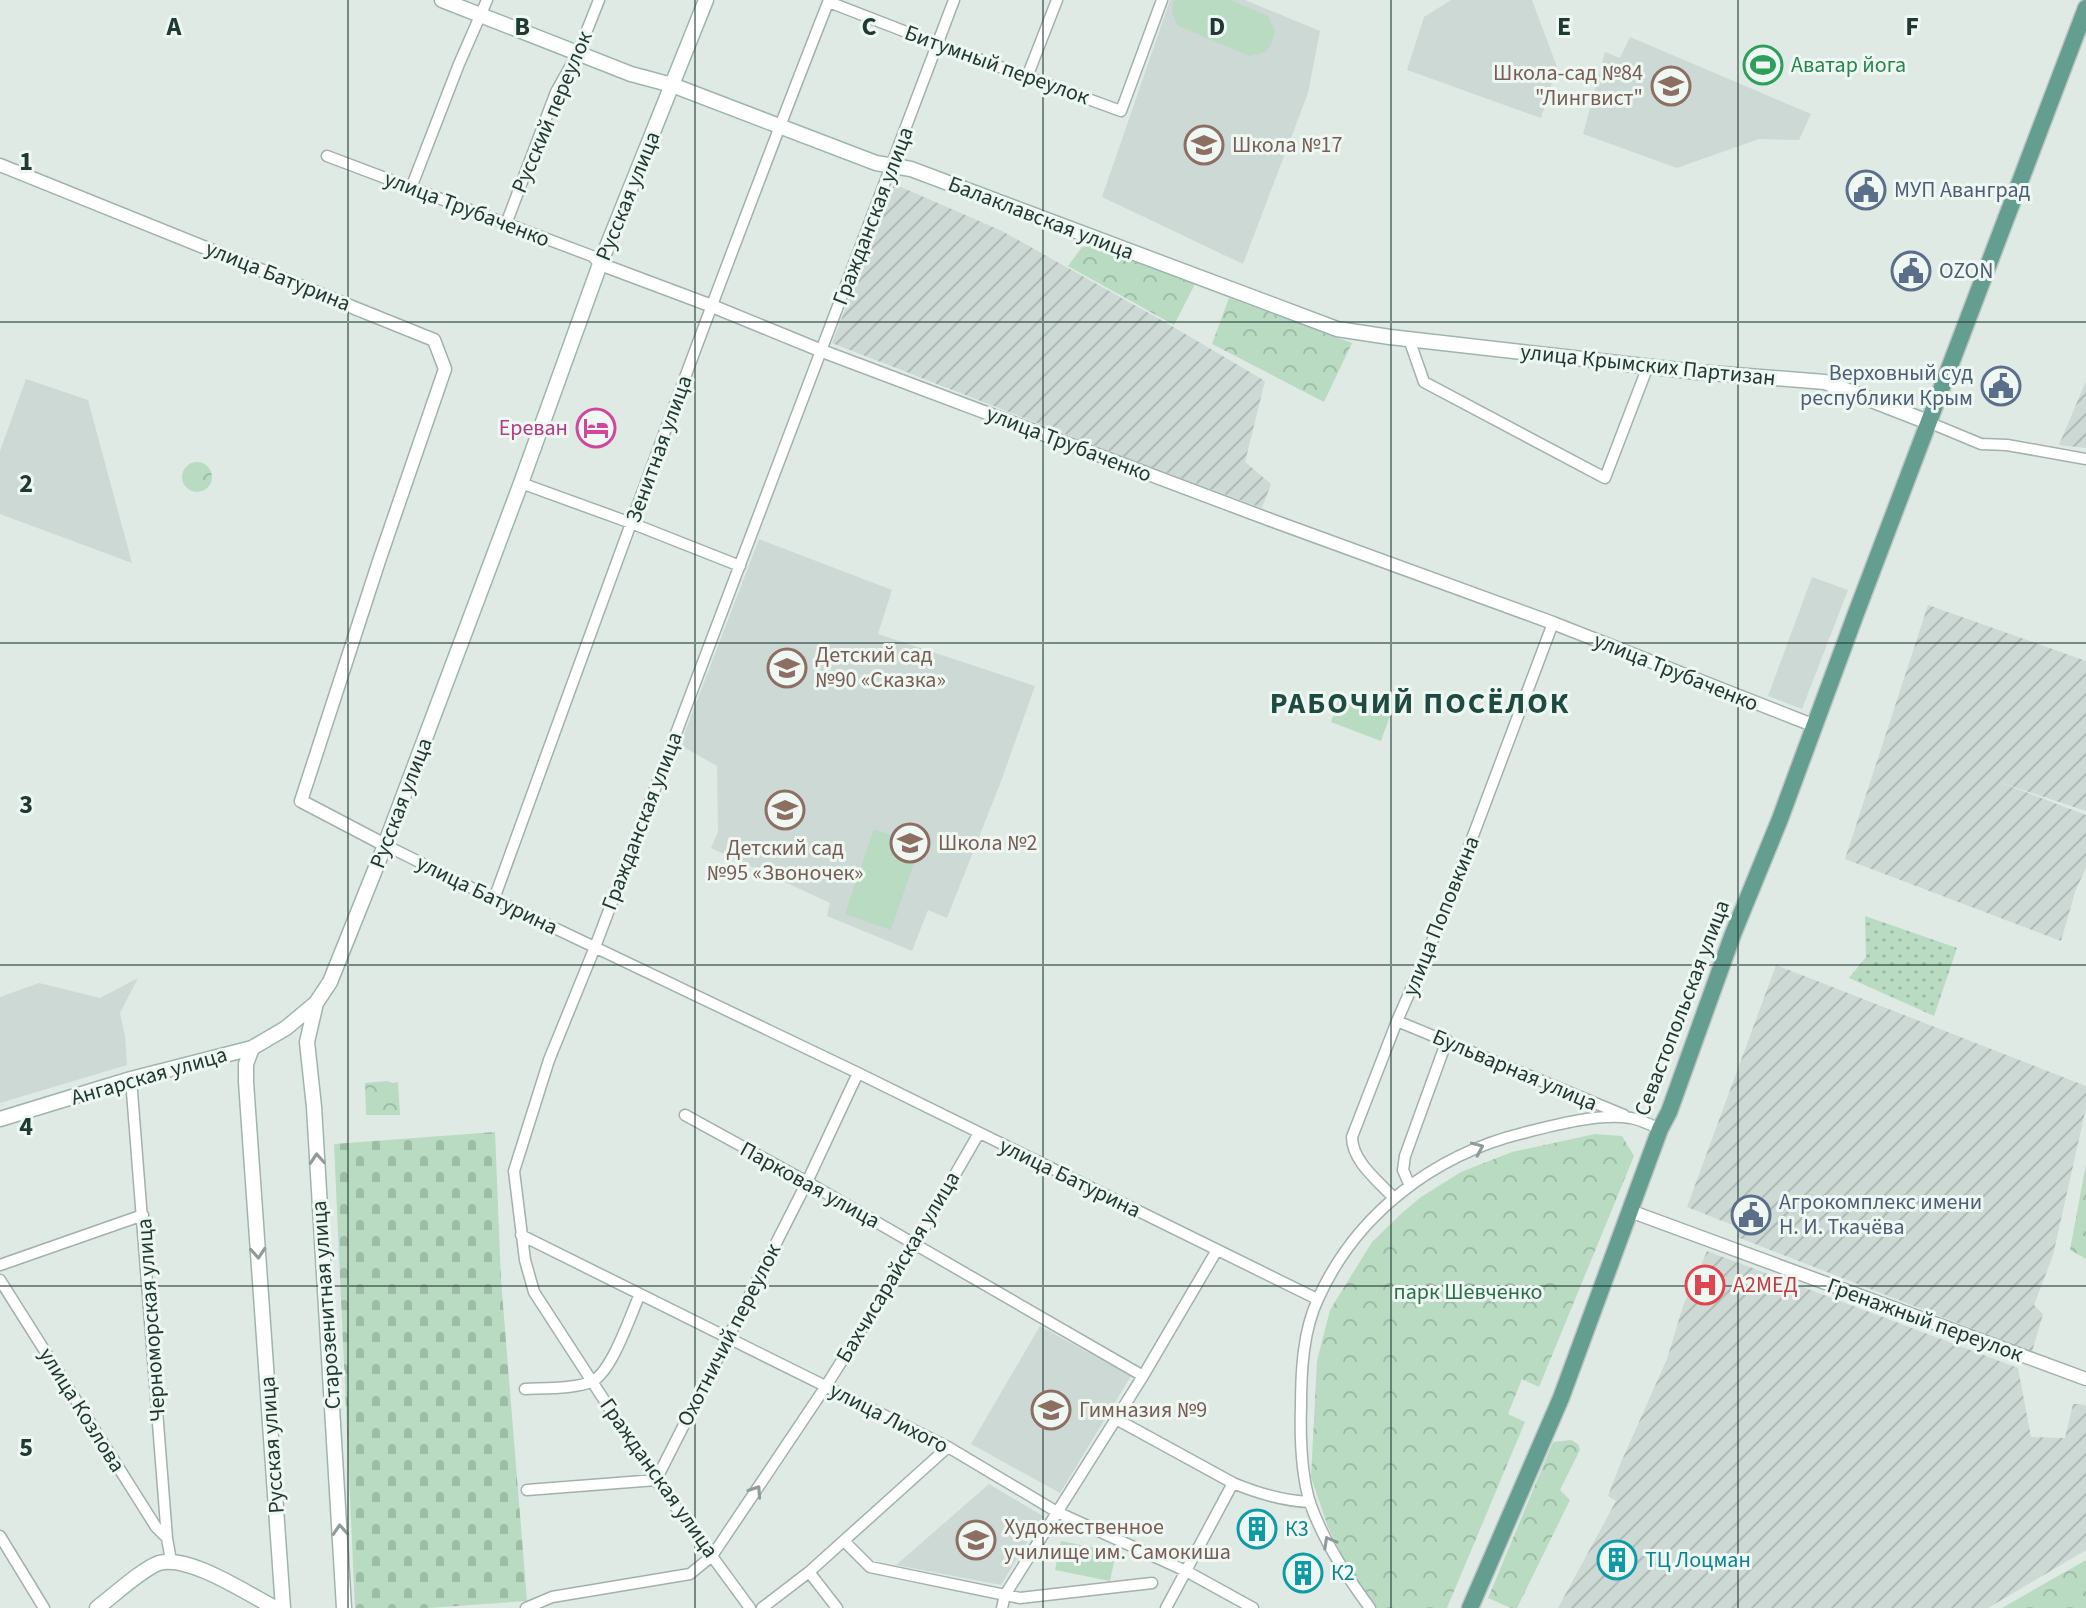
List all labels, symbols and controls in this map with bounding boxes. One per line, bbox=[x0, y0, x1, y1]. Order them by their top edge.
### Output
text: A bbox=[166, 8, 183, 45]
text: B bbox=[514, 8, 530, 45]
text: C bbox=[861, 8, 877, 45]
text: D bbox=[1209, 8, 1225, 45]
text: E bbox=[1557, 8, 1571, 45]
text: F bbox=[1905, 8, 1919, 45]
street label: Битумный переулок bbox=[900, 17, 1094, 113]
street label: Русский переулок bbox=[503, 26, 601, 198]
sports icon: Аватар йога bbox=[1742, 44, 1784, 86]
place label: Аватар йога bbox=[1791, 49, 1906, 81]
place label: Школа-сад №84 "Лингвист" bbox=[1493, 57, 1643, 114]
school or university icon: Школа-сад №84 "Лингвист" bbox=[1650, 65, 1692, 107]
street label: Гражданская улица bbox=[824, 122, 922, 310]
school or university icon: Школа №17 bbox=[1183, 124, 1225, 166]
street label: Русская улица bbox=[587, 126, 669, 266]
place label: Школа №17 bbox=[1232, 129, 1342, 161]
text: 1 bbox=[19, 143, 33, 180]
street label: улица Трубаченко bbox=[380, 163, 554, 255]
street label: Балаклавская улица bbox=[943, 168, 1139, 268]
public building icon: МУП Аванград bbox=[1845, 169, 1887, 211]
place label: МУП Аванград bbox=[1894, 174, 2031, 206]
street label: улица Батурина bbox=[201, 232, 355, 320]
public building icon: OZON bbox=[1890, 250, 1932, 292]
place label: OZON bbox=[1939, 255, 1993, 287]
street label: улица Крымских Партизан bbox=[1519, 336, 1777, 394]
place label: Верховный суд республики Крым bbox=[1800, 357, 1973, 414]
public building icon: Верховный суд республики Крым bbox=[1980, 365, 2022, 407]
street label: Зенитная улица bbox=[617, 371, 701, 527]
street label: улица Трубаченко bbox=[982, 398, 1156, 490]
hotel icon: Ереван bbox=[575, 407, 617, 449]
place label: Ереван bbox=[499, 412, 568, 444]
text: 2 bbox=[19, 465, 33, 502]
street label: улица Трубаченко bbox=[1589, 624, 1763, 720]
place label: Детский сад №90 «Сказка» bbox=[815, 639, 946, 696]
school or university icon: Детский сад №90 «Сказка» bbox=[766, 647, 808, 689]
district label: РАБОЧИЙ ПОСЁЛОК bbox=[1270, 682, 1570, 725]
street label: Гражданская улица bbox=[593, 727, 691, 915]
street label: Русская улица bbox=[361, 733, 441, 873]
text: 3 bbox=[19, 786, 33, 823]
school or university icon: Детский сад №95 «Звоночек» bbox=[764, 789, 806, 831]
school or university icon: Школа №2 bbox=[889, 822, 931, 864]
place label: Школа №2 bbox=[938, 827, 1037, 859]
street label: улица Поповкина bbox=[1394, 831, 1488, 1001]
place label: Детский сад №95 «Звоночек» bbox=[707, 832, 863, 889]
street label: улица Батурина bbox=[411, 847, 563, 943]
street label: Севастопольская улица bbox=[1626, 895, 1738, 1121]
street label: Бульварная улица bbox=[1428, 1021, 1602, 1119]
street label: Ангарская улица bbox=[67, 1038, 231, 1114]
text: 4 bbox=[19, 1108, 33, 1145]
street label: улица Батурина bbox=[994, 1130, 1146, 1226]
street label: Парковая улица bbox=[734, 1133, 886, 1237]
one-way arrow bbox=[1470, 1141, 1484, 1157]
one-way arrow bbox=[309, 1152, 326, 1165]
street label: Бахчисарайская улица bbox=[828, 1165, 968, 1369]
place label: Агрокомплекс имени Н. И. Ткачёва bbox=[1779, 1186, 1982, 1243]
public building icon: Агрокомплекс имени Н. И. Ткачёва bbox=[1730, 1194, 1772, 1236]
street label: Старозенитная улица bbox=[303, 1200, 349, 1410]
street label: Черноморская улица bbox=[128, 1217, 174, 1423]
street label: Охотничий переулок bbox=[669, 1238, 789, 1432]
one-way arrow bbox=[249, 1247, 266, 1260]
hospital icon: А2МЕД bbox=[1684, 1264, 1726, 1306]
place label: А2МЕД bbox=[1733, 1269, 1798, 1301]
street label: Гренажный переулок bbox=[1823, 1270, 2028, 1370]
park label: парк Шевченко bbox=[1394, 1276, 1542, 1308]
street label: улица Козлова bbox=[31, 1341, 133, 1479]
street label: улица Лихого bbox=[824, 1374, 954, 1462]
street label: Русская улица bbox=[251, 1375, 293, 1515]
school or university icon: Гимназия №9 bbox=[1030, 1389, 1072, 1431]
street label: Гражданская улица bbox=[592, 1392, 726, 1564]
place label: Гимназия №9 bbox=[1079, 1394, 1207, 1426]
text: 5 bbox=[19, 1429, 33, 1466]
one-way arrow bbox=[746, 1486, 761, 1500]
building icon: К3 bbox=[1236, 1508, 1278, 1550]
place label: Художественное училище им. Самокиша bbox=[1004, 1511, 1231, 1568]
place label: К3 bbox=[1285, 1513, 1309, 1545]
school or university icon: Художественное училище им. Самокиша bbox=[955, 1519, 997, 1561]
one-way arrow bbox=[332, 1523, 349, 1536]
one-way arrow bbox=[1323, 1536, 1339, 1551]
building icon: ТЦ Лоцман bbox=[1596, 1539, 1638, 1581]
place label: ТЦ Лоцман bbox=[1645, 1544, 1751, 1576]
building icon: К2 bbox=[1282, 1552, 1324, 1594]
place label: К2 bbox=[1331, 1557, 1355, 1589]

